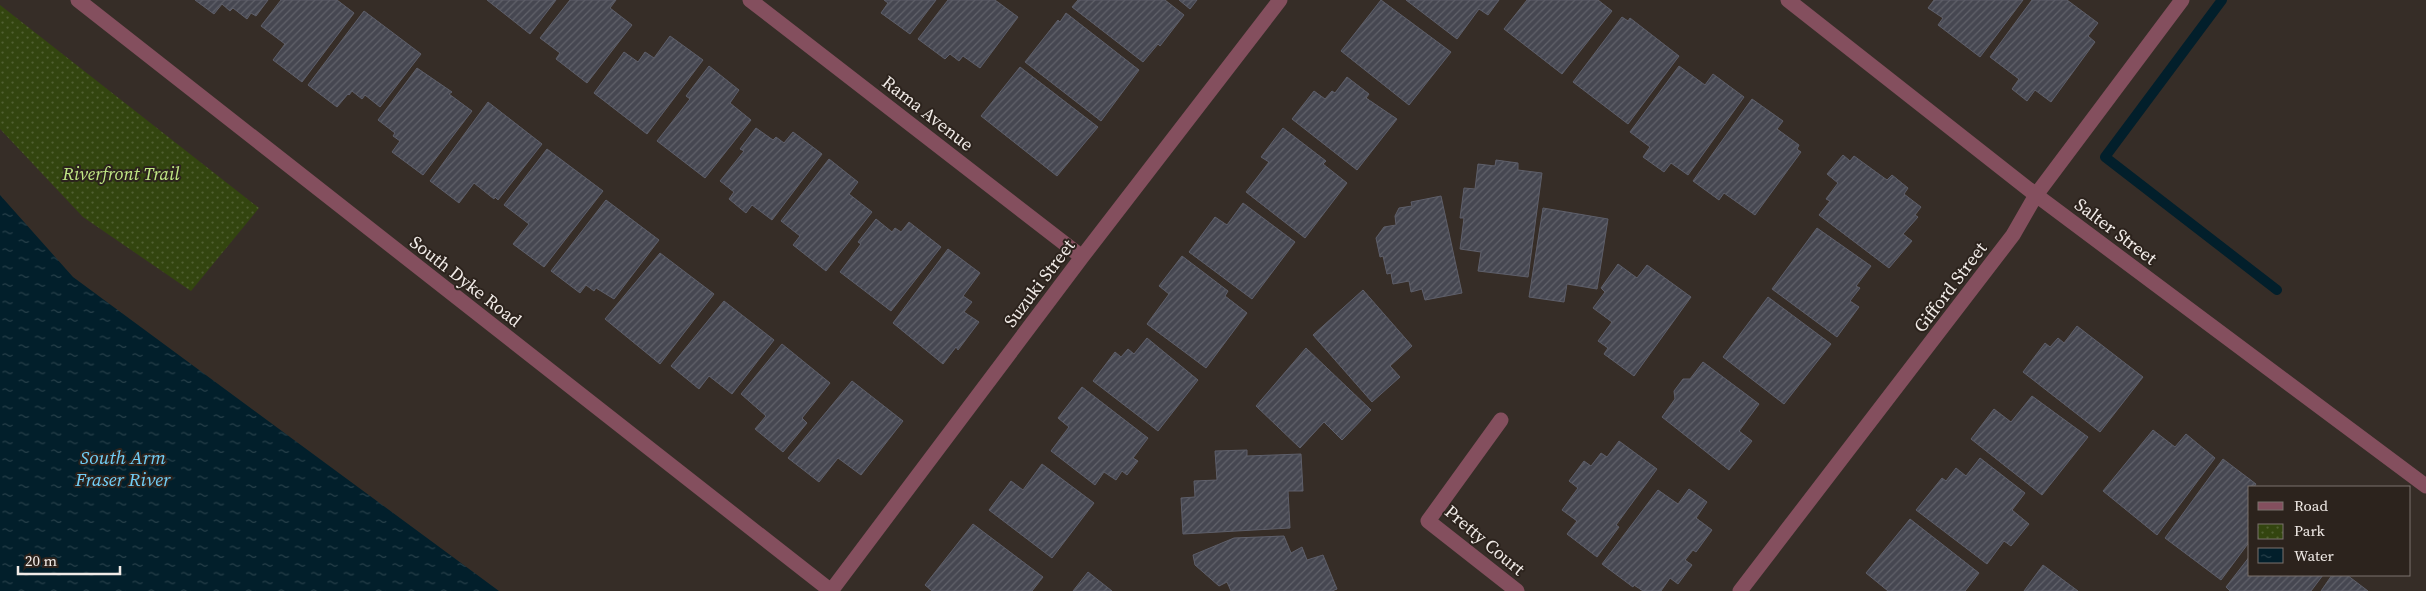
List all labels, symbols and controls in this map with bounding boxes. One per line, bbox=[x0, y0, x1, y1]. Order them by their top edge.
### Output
street label: Rama Avenue bbox=[877, 69, 979, 157]
park label: Riverfront Trail bbox=[62, 161, 179, 186]
street label: Salter Street bbox=[2070, 192, 2162, 270]
street label: South Dyke Road bbox=[405, 229, 527, 333]
street label: Suzuki Street bbox=[998, 234, 1080, 332]
street label: Gifford Street bbox=[1908, 236, 1992, 337]
water label: South Arm Fraser River bbox=[74, 444, 172, 492]
legend bbox=[2248, 486, 2411, 576]
text: Road bbox=[2294, 495, 2328, 516]
street label: Pretty Court bbox=[1440, 499, 1531, 581]
text: Park bbox=[2294, 520, 2326, 541]
scale bar bbox=[18, 544, 120, 576]
text: Water bbox=[2294, 545, 2335, 566]
text: 20 m bbox=[25, 550, 57, 571]

